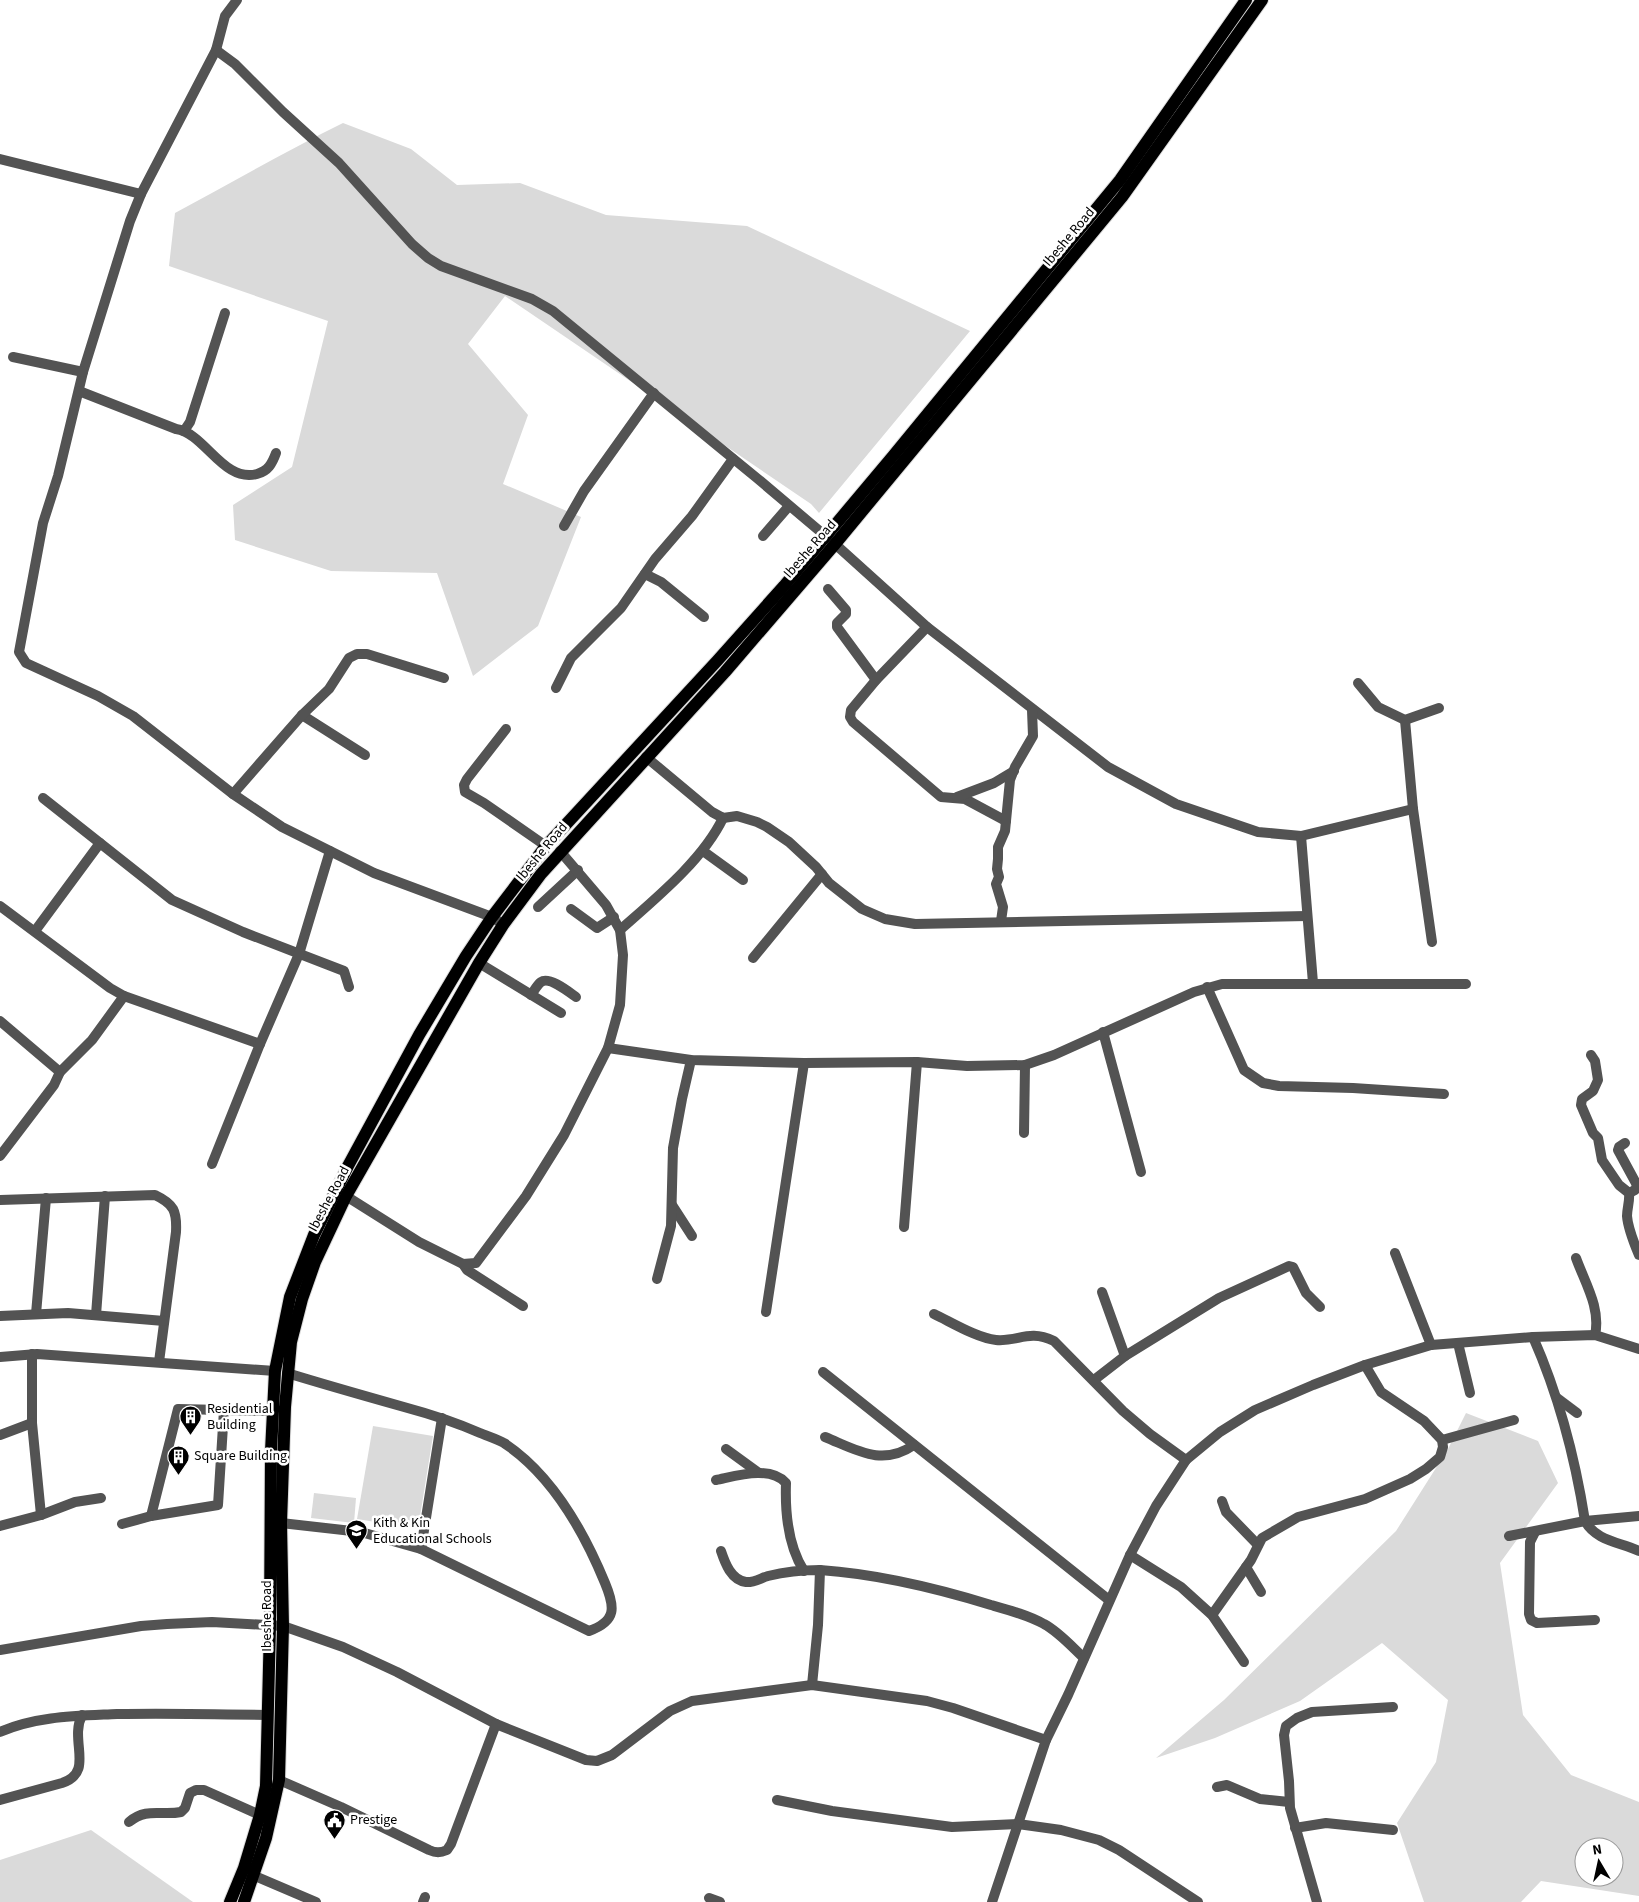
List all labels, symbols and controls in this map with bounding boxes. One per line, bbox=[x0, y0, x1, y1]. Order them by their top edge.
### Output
street label: Ibeshe Road bbox=[1038, 203, 1100, 271]
street label: Ibeshe Road bbox=[779, 515, 841, 583]
street label: Ibeshe Road bbox=[511, 818, 573, 886]
street label: Ibeshe Road bbox=[303, 1163, 355, 1235]
place label: Residential Building bbox=[207, 1399, 273, 1435]
building icon: Residential Building bbox=[179, 1405, 203, 1436]
building icon: Square Building bbox=[166, 1444, 190, 1475]
place label: Square Building bbox=[194, 1446, 287, 1466]
place label: Kith & Kin Educational Schools bbox=[373, 1513, 492, 1549]
school or university icon: Kith & Kin Educational Schools bbox=[345, 1519, 369, 1550]
street label: Ibeshe Road bbox=[257, 1580, 277, 1652]
public building icon: Prestige bbox=[322, 1808, 346, 1839]
place label: Prestige bbox=[350, 1810, 397, 1830]
north arrow bbox=[1574, 1837, 1624, 1887]
text: N bbox=[1591, 1840, 1603, 1861]

